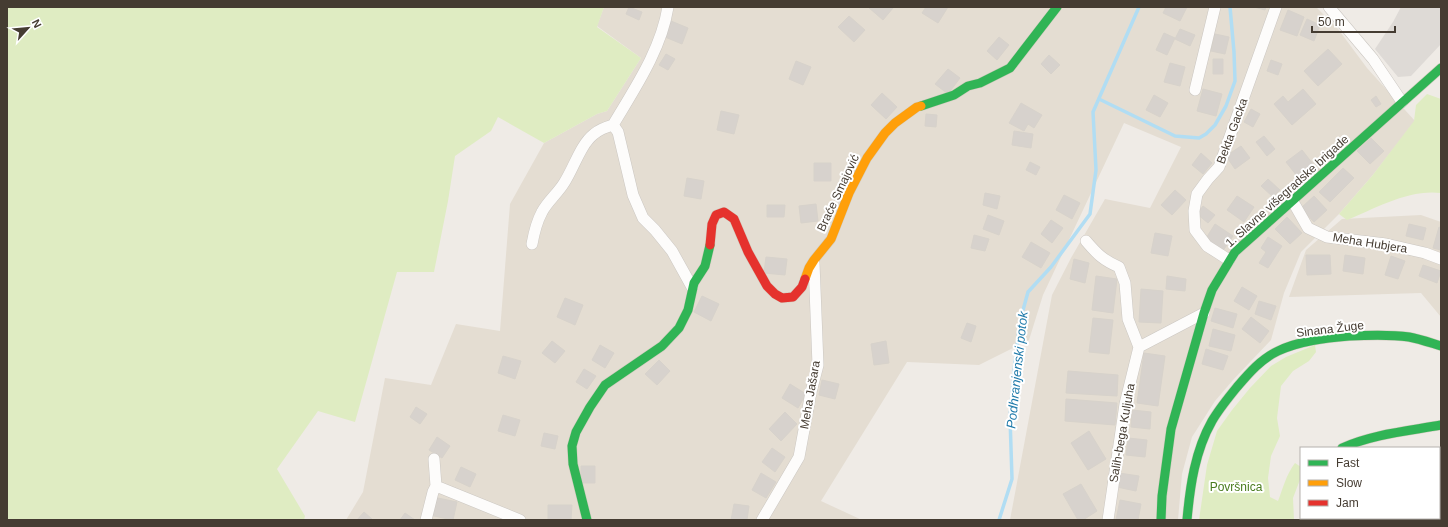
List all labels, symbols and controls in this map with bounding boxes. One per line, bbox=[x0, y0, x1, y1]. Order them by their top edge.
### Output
north arrow bbox=[8, 8, 48, 48]
scale bar bbox=[1312, 8, 1395, 34]
text: 50 m bbox=[1318, 15, 1345, 29]
text: N bbox=[30, 17, 44, 30]
street label: Bekta Gacka bbox=[1214, 96, 1250, 166]
street label: 1. Slavne višegradske brigade bbox=[1223, 132, 1352, 250]
street label: Braće Smajović bbox=[814, 152, 862, 234]
street label: Meha Hubjera bbox=[1332, 230, 1409, 256]
water label: Podhranjenski potok bbox=[1003, 309, 1031, 429]
street label: Sinana Žuge bbox=[1295, 317, 1365, 340]
street label: Meha Jašara bbox=[797, 359, 823, 430]
street label: Salih-bega Kuljuha bbox=[1106, 382, 1138, 484]
legend bbox=[1300, 447, 1440, 519]
text: Fast bbox=[1336, 456, 1360, 470]
text: Slow bbox=[1336, 476, 1362, 490]
park label: Površnica bbox=[1210, 480, 1263, 494]
text: Jam bbox=[1336, 496, 1359, 510]

